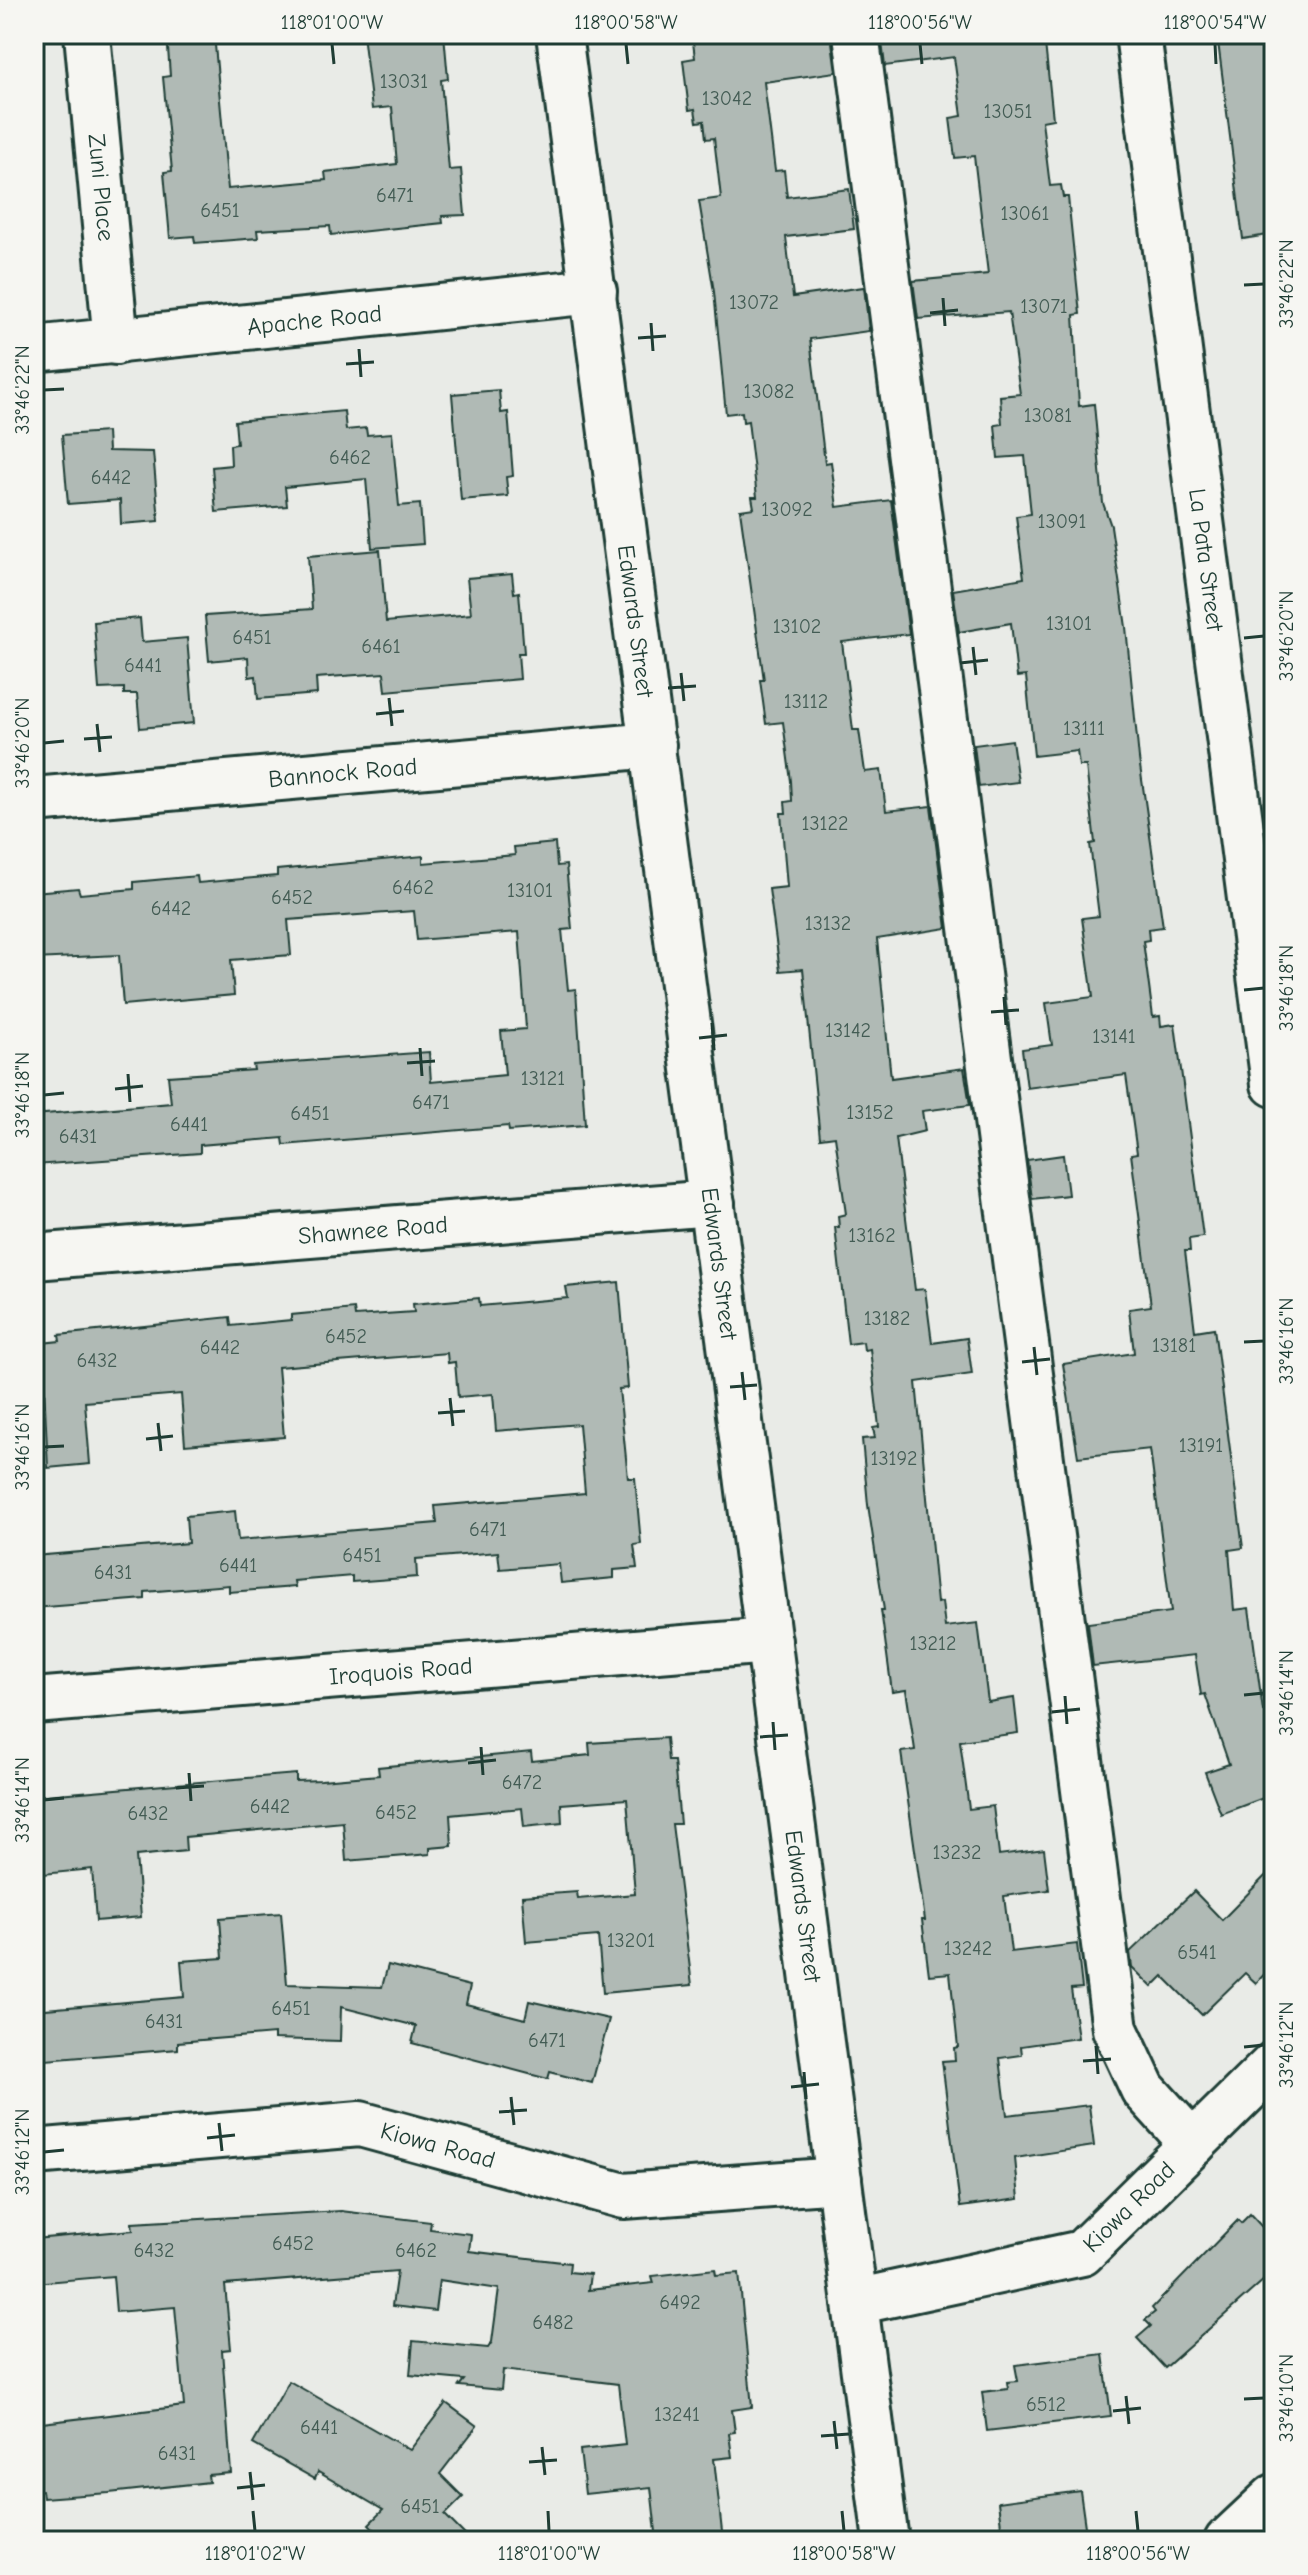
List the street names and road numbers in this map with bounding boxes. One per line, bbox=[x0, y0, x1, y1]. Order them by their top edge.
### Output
street label: Zuni Place bbox=[82, 132, 120, 242]
street label: Apache Road bbox=[246, 299, 383, 341]
street label: La Pata Street bbox=[1183, 487, 1229, 634]
street label: Edwards Street bbox=[612, 543, 660, 700]
street label: Bannock Road bbox=[267, 752, 419, 793]
street label: Edwards Street bbox=[696, 1186, 743, 1342]
street label: Shawnee Road bbox=[297, 1210, 449, 1250]
street label: Iroquois Road bbox=[328, 1651, 474, 1691]
street label: Edwards Street bbox=[779, 1828, 827, 1985]
street label: Kiowa Road bbox=[378, 2116, 498, 2174]
street label: Kiowa Road bbox=[1077, 2156, 1181, 2258]

